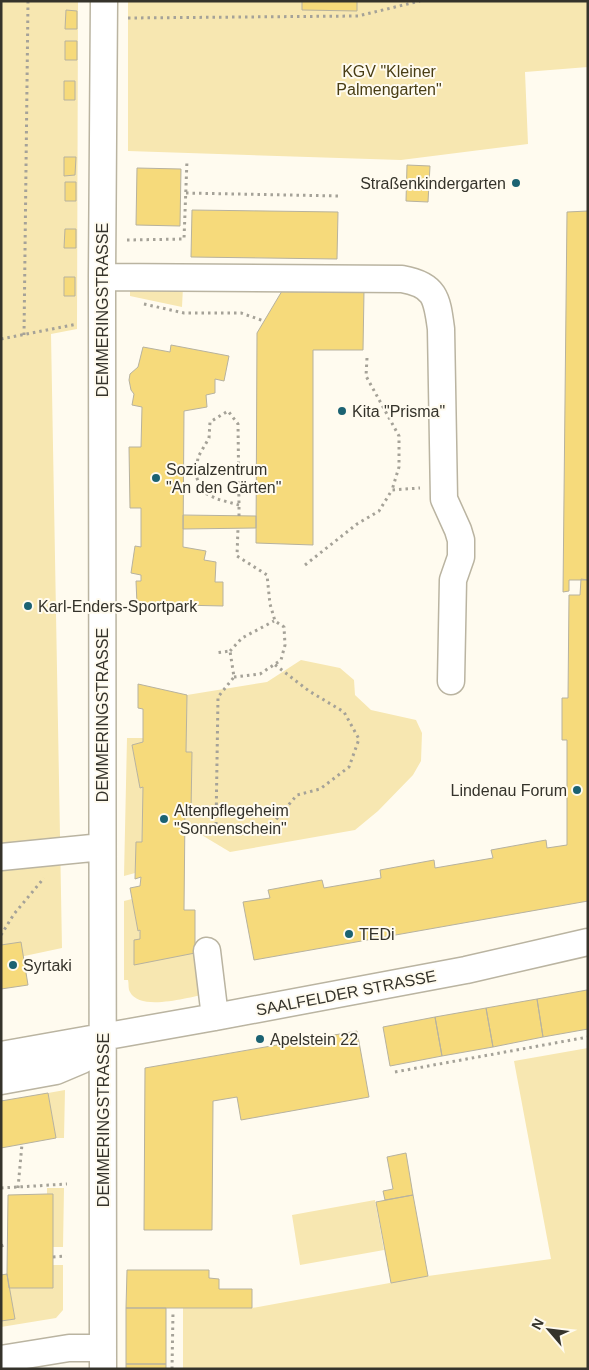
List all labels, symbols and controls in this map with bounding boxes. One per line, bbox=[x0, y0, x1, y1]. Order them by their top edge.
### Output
park label: KGV "Kleiner Palmengarten" bbox=[336, 63, 442, 98]
place label: Straßenkindergarten bbox=[360, 175, 506, 192]
marker: Straßenkindergarten bbox=[510, 177, 522, 189]
street label: DEMMERINGSTRASSE bbox=[94, 223, 111, 397]
place label: Kita "Prisma" bbox=[352, 403, 445, 420]
marker: Kita "Prisma" bbox=[336, 405, 348, 417]
place label: Sozialzentrum "An den Gärten" bbox=[166, 461, 281, 496]
marker: Sozialzentrum "An den Gärten" bbox=[150, 472, 162, 484]
place label: Karl-Enders-Sportpark bbox=[38, 598, 198, 615]
marker: Karl-Enders-Sportpark bbox=[22, 600, 34, 612]
street label: DEMMERINGSTRASSE bbox=[94, 628, 111, 802]
place label: Lindenau Forum bbox=[450, 782, 567, 799]
marker: Lindenau Forum bbox=[571, 784, 583, 796]
place label: Altenpflegeheim "Sonnenschein" bbox=[174, 802, 289, 837]
marker: Altenpflegeheim "Sonnenschein" bbox=[158, 813, 170, 825]
place label: TEDi bbox=[359, 926, 395, 943]
marker: TEDi bbox=[343, 928, 355, 940]
place label: Syrtaki bbox=[23, 957, 72, 974]
marker: Syrtaki bbox=[7, 959, 19, 971]
street label: SAALFELDER STRASSE bbox=[254, 967, 438, 1019]
place label: Apelstein 22 bbox=[270, 1031, 358, 1048]
street label: DEMMERINGSTRASSE bbox=[95, 1033, 112, 1207]
marker: Apelstein 22 bbox=[254, 1033, 266, 1045]
north arrow bbox=[524, 1305, 574, 1355]
text: N bbox=[528, 1316, 547, 1332]

